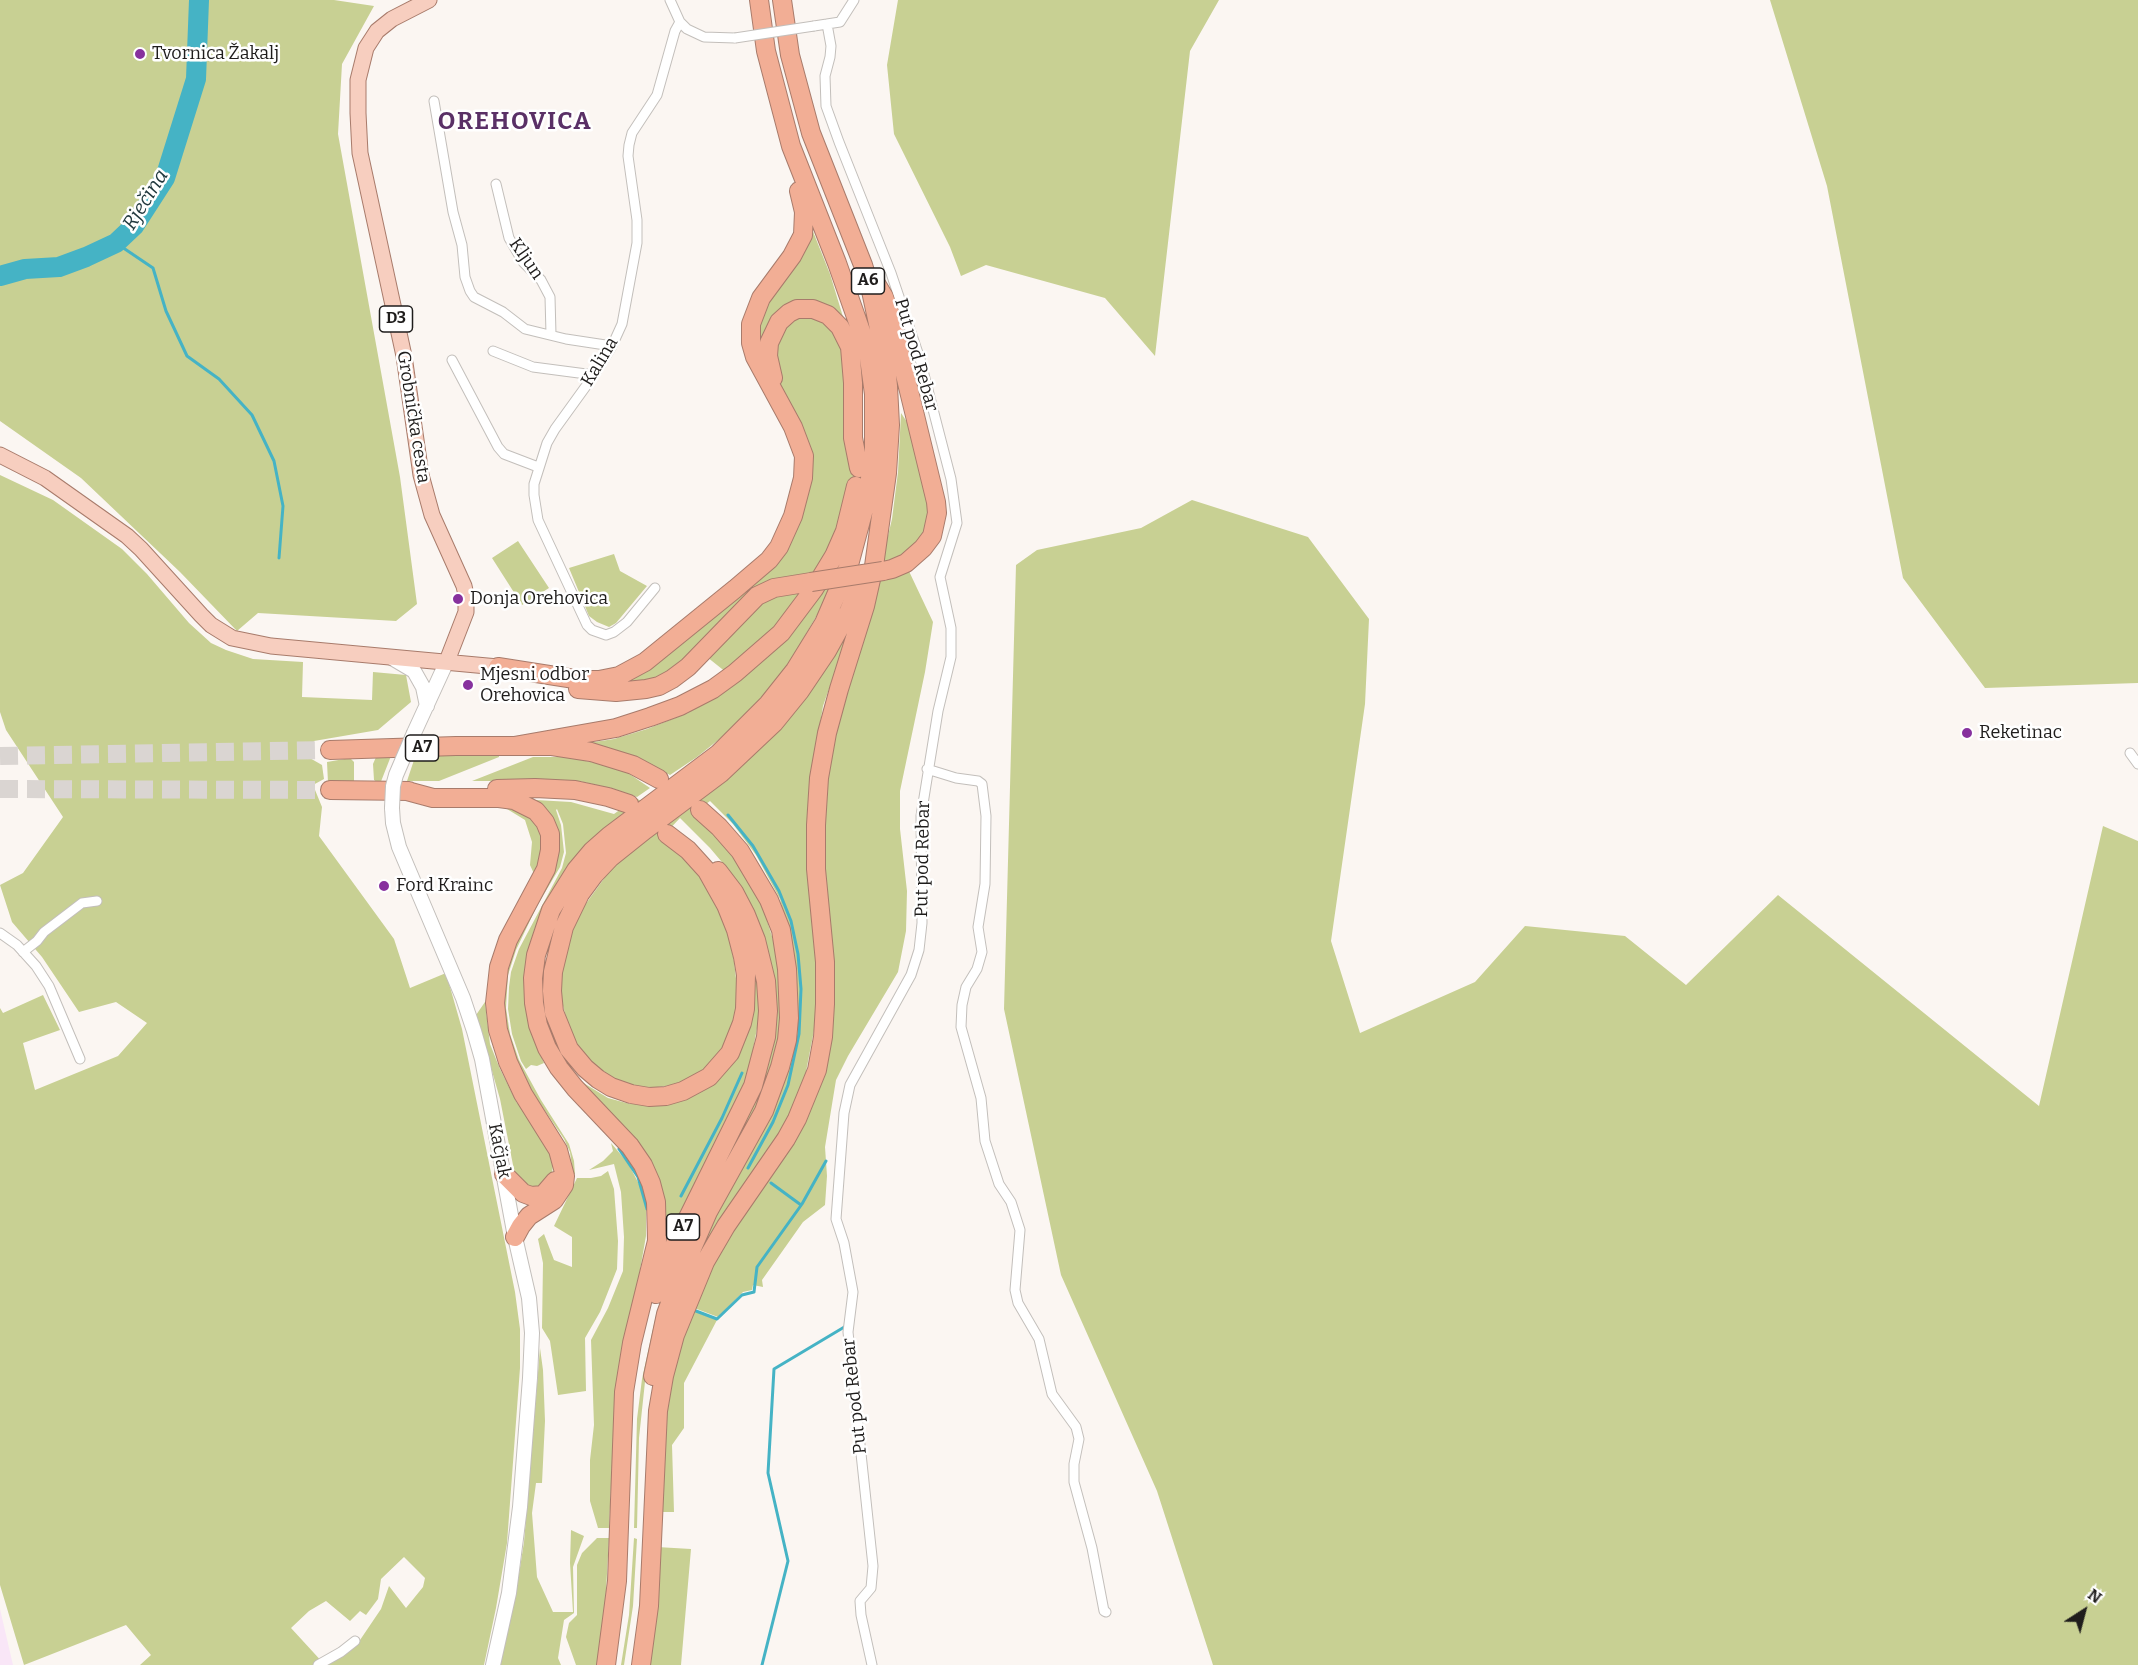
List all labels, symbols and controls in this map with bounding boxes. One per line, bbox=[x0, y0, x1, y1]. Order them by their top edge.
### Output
place label: Tvornica Žakalj bbox=[152, 43, 279, 65]
marker: Tvornica Žakalj bbox=[133, 47, 147, 61]
district label: OREHOVICA bbox=[438, 108, 592, 136]
water label: Rječina bbox=[118, 165, 174, 235]
street label: Kljun bbox=[504, 234, 548, 284]
road number: A6 bbox=[852, 268, 884, 294]
street label: Put pod Rebar bbox=[890, 296, 942, 414]
road number: D3 bbox=[380, 306, 412, 332]
street label: Kalina bbox=[577, 333, 623, 391]
street label: Grobnička cesta bbox=[392, 349, 434, 485]
place label: Donja Orehovica bbox=[470, 588, 608, 610]
marker: Donja Orehovica bbox=[451, 592, 465, 606]
place label: Mjesni odbor Orehovica bbox=[480, 664, 589, 706]
marker: Mjesni odbor Orehovica bbox=[461, 678, 475, 692]
place label: Reketinac bbox=[1979, 722, 2062, 744]
marker: Reketinac bbox=[1960, 726, 1974, 740]
road number: A7 bbox=[406, 735, 438, 761]
street label: Put pod Rebar bbox=[911, 801, 935, 917]
place label: Ford Krainc bbox=[396, 875, 493, 897]
marker: Ford Krainc bbox=[377, 879, 391, 893]
street label: Kačjak bbox=[483, 1122, 515, 1180]
road number: A7 bbox=[666, 1214, 700, 1240]
street label: Put pod Rebar bbox=[838, 1337, 872, 1455]
north arrow bbox=[2054, 1581, 2114, 1641]
text: N bbox=[2084, 1585, 2105, 1607]

